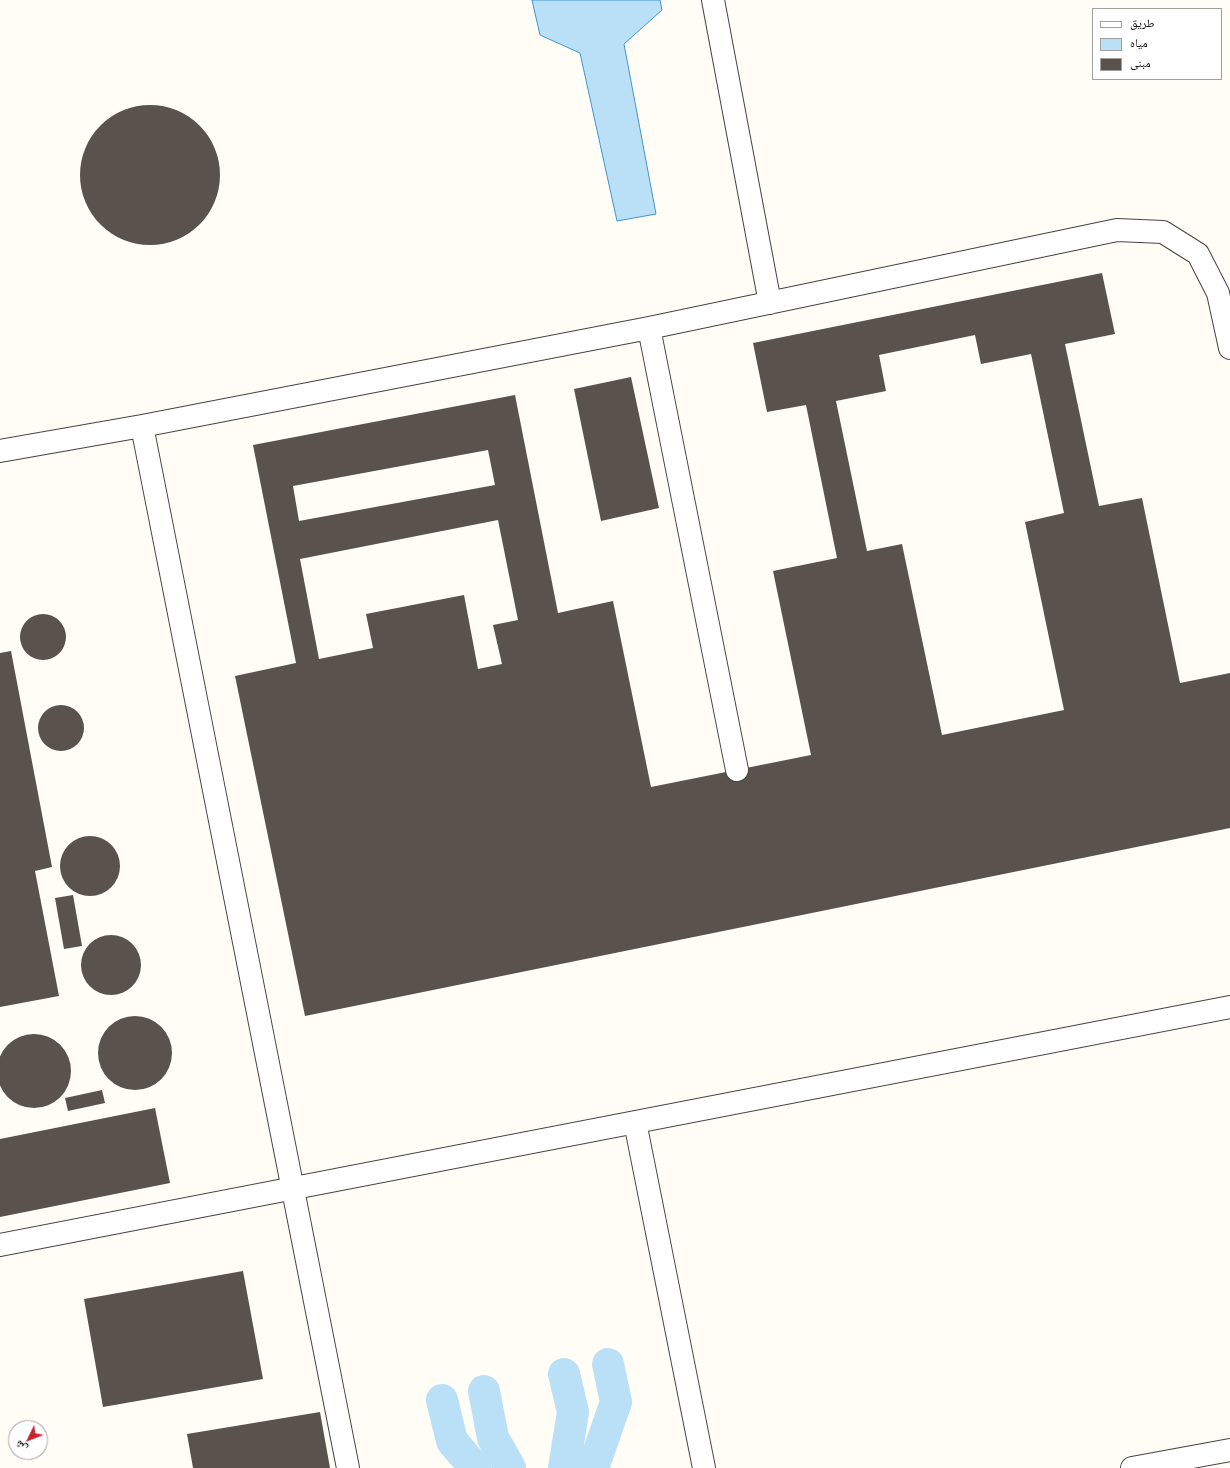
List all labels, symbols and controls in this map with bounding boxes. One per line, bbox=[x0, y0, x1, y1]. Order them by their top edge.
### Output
legend bbox=[1092, 8, 1222, 80]
text: طريق bbox=[1130, 13, 1155, 31]
text: مياه bbox=[1130, 33, 1148, 51]
text: مبنى bbox=[1130, 53, 1151, 71]
north arrow bbox=[8, 1420, 48, 1460]
text: ش bbox=[10, 1438, 30, 1457]

